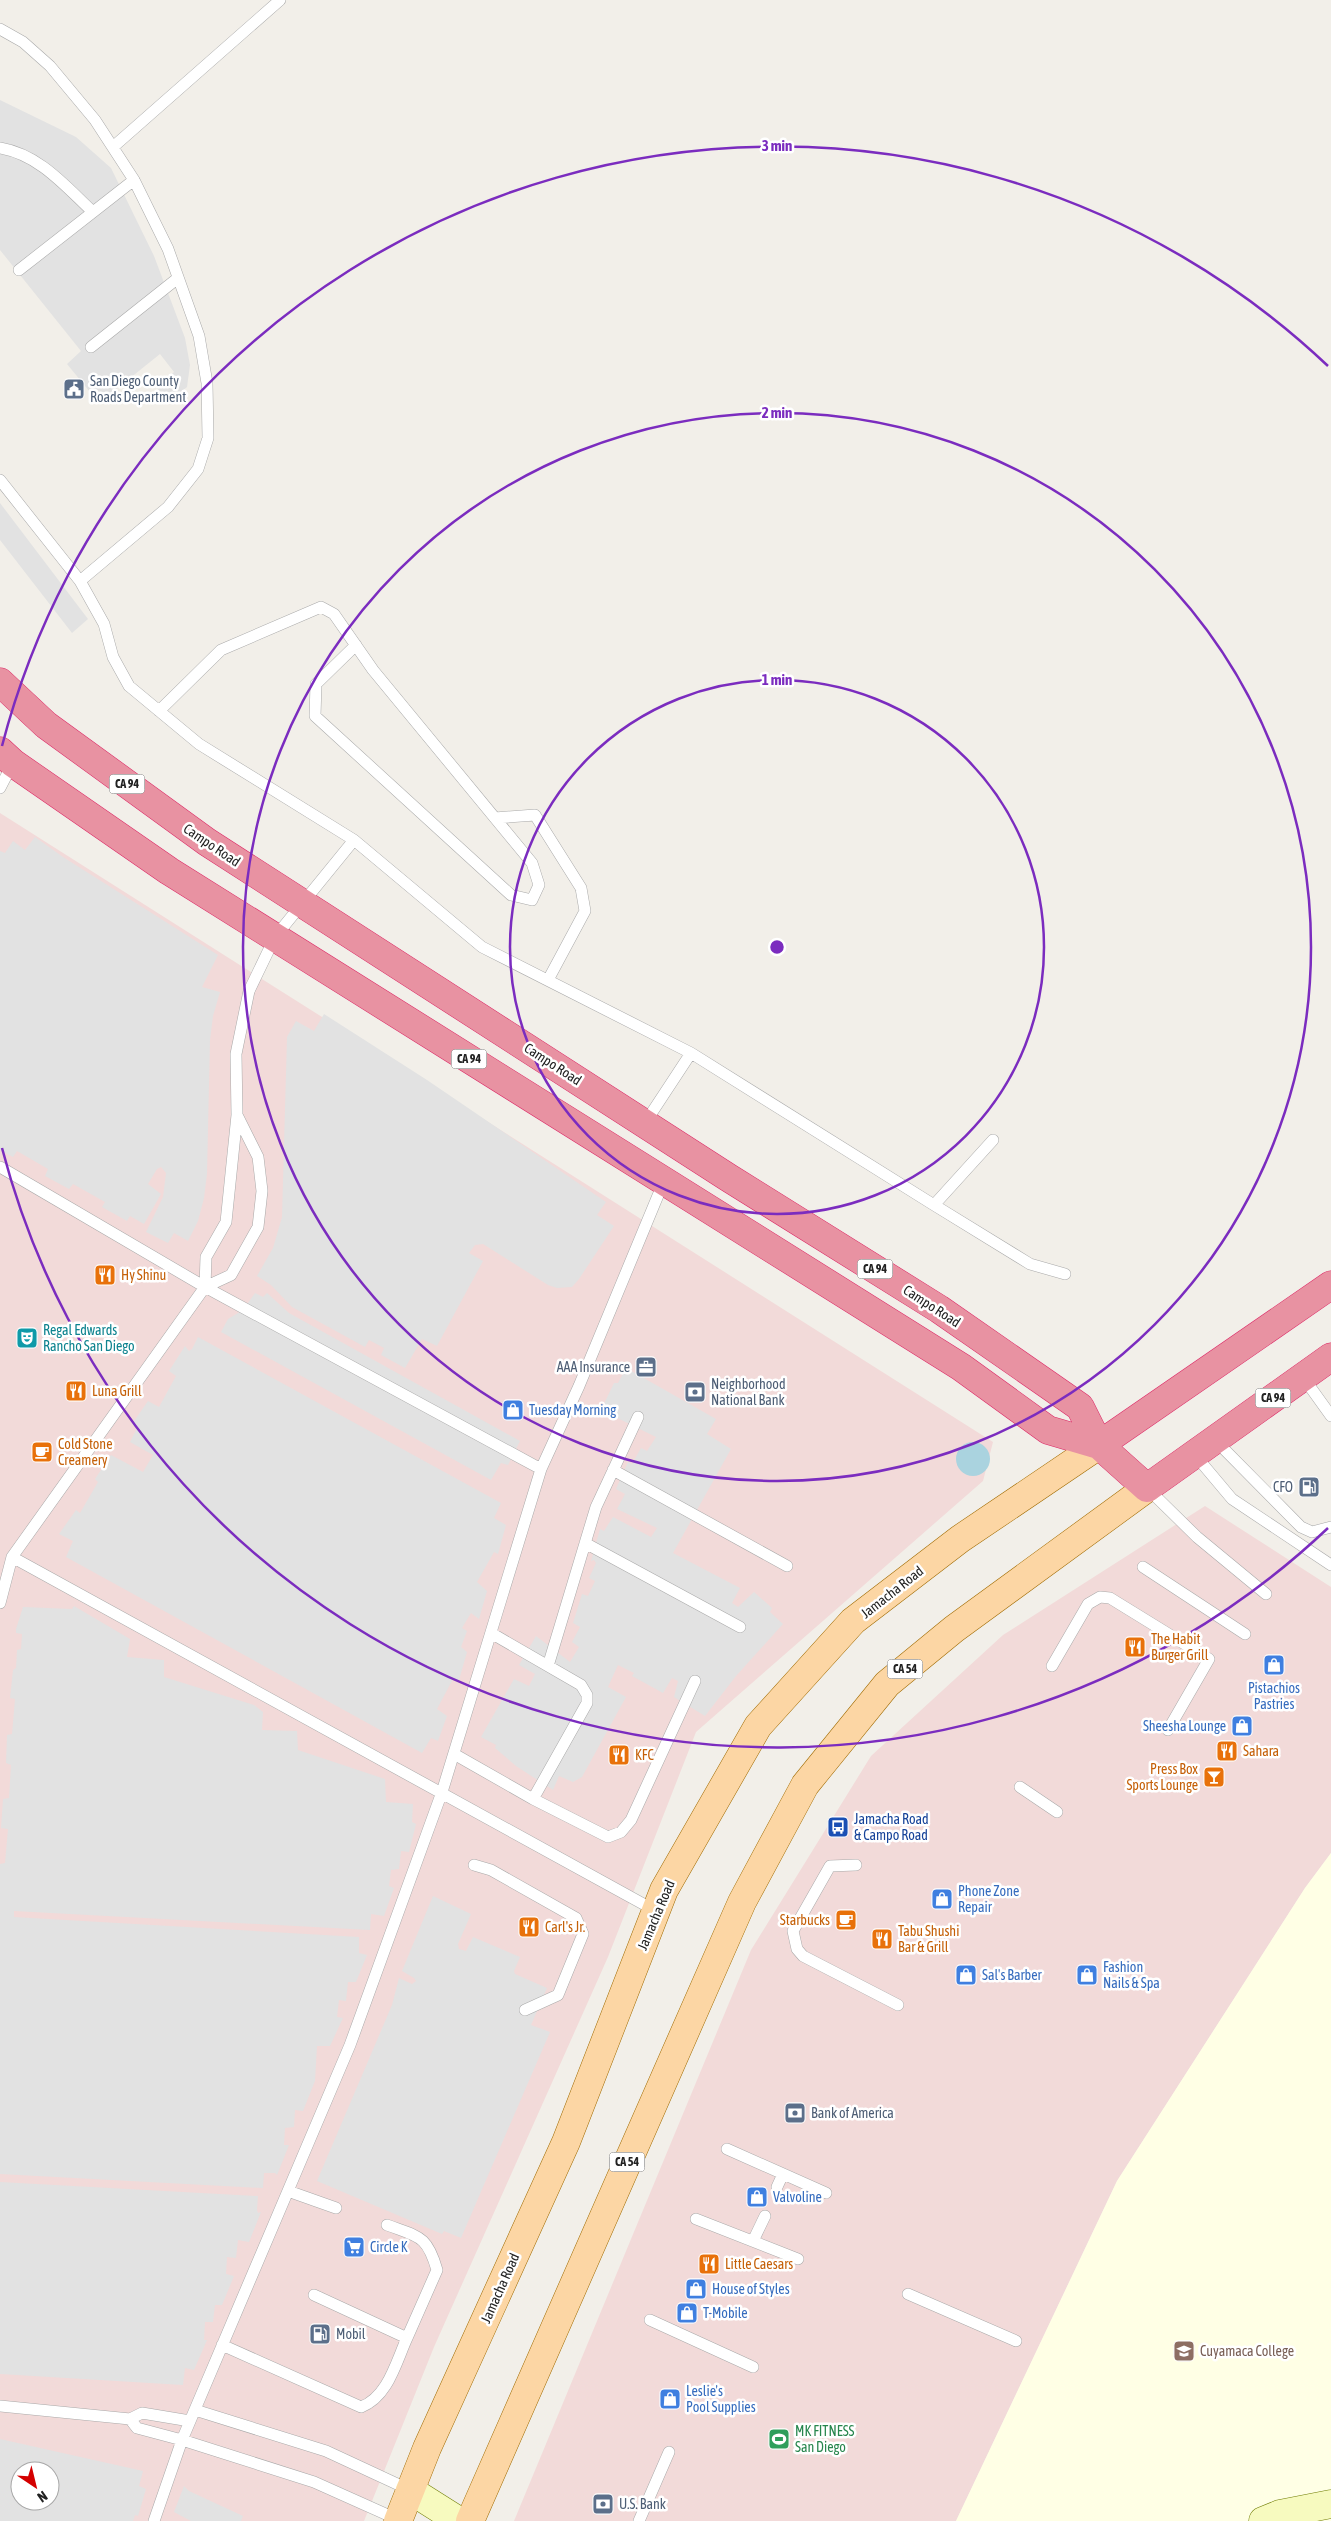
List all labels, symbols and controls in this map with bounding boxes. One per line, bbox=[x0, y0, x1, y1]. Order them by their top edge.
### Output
text: 3 min bbox=[762, 137, 792, 154]
place label: San Diego County Roads Department bbox=[90, 373, 186, 405]
public building icon: San Diego County Roads Department bbox=[62, 377, 86, 401]
text: 2 min bbox=[762, 404, 792, 421]
text: 1 min bbox=[762, 671, 792, 688]
road number: CA 94 bbox=[110, 774, 144, 794]
street label: Campo Road bbox=[181, 820, 243, 870]
centre of rings bbox=[768, 938, 786, 956]
street label: Campo Road bbox=[521, 1040, 585, 1088]
road number: CA 94 bbox=[452, 1050, 486, 1068]
road number: CA 94 bbox=[858, 1260, 892, 1278]
restaurant icon: Hy Shinu bbox=[93, 1263, 117, 1287]
place label: Hy Shinu bbox=[121, 1267, 166, 1283]
street label: Campo Road bbox=[900, 1282, 964, 1330]
place label: Regal Edwards Rancho San Diego bbox=[43, 1322, 135, 1354]
theatre icon: Regal Edwards Rancho San Diego bbox=[15, 1326, 39, 1350]
office icon: AAA Insurance bbox=[634, 1355, 658, 1379]
place label: AAA Insurance bbox=[557, 1359, 630, 1375]
place label: Neighborhood National Bank bbox=[711, 1376, 786, 1408]
restaurant icon: Luna Grill bbox=[64, 1379, 88, 1403]
bank icon: Neighborhood National Bank bbox=[683, 1380, 707, 1404]
place label: Luna Grill bbox=[92, 1383, 142, 1399]
road number: CA 94 bbox=[1256, 1389, 1290, 1408]
shop icon: Tuesday Morning bbox=[501, 1398, 525, 1422]
place label: Tuesday Morning bbox=[529, 1402, 616, 1418]
place label: Cold Stone Creamery bbox=[58, 1436, 113, 1468]
cafe icon: Cold Stone Creamery bbox=[30, 1440, 54, 1464]
fuel station icon: CFO bbox=[1297, 1475, 1321, 1499]
place label: CFO bbox=[1273, 1479, 1293, 1495]
street label: Jamacha Road bbox=[858, 1563, 926, 1621]
place label: The Habit Burger Grill bbox=[1151, 1631, 1209, 1663]
restaurant icon: The Habit Burger Grill bbox=[1123, 1635, 1147, 1659]
shop icon: Pistachios Pastries bbox=[1262, 1653, 1286, 1677]
road number: CA 54 bbox=[888, 1660, 922, 1678]
place label: Pistachios Pastries bbox=[1248, 1680, 1300, 1712]
shop icon: Sheesha Lounge bbox=[1230, 1714, 1254, 1738]
place label: Sheesha Lounge bbox=[1143, 1718, 1226, 1734]
restaurant icon: Sahara bbox=[1215, 1739, 1239, 1763]
restaurant icon: KFC bbox=[607, 1743, 631, 1767]
place label: Sahara bbox=[1243, 1743, 1279, 1759]
place label: KFC bbox=[635, 1747, 655, 1763]
place label: Press Box Sports Lounge bbox=[1126, 1761, 1198, 1793]
bar icon: Press Box Sports Lounge bbox=[1202, 1765, 1226, 1789]
place label: Jamacha Road & Campo Road bbox=[854, 1811, 929, 1843]
bus stop icon: Jamacha Road & Campo Road bbox=[826, 1815, 850, 1839]
street label: Jamacha Road bbox=[634, 1877, 678, 1953]
place label: Phone Zone Repair bbox=[958, 1883, 1019, 1915]
shop icon: Phone Zone Repair bbox=[930, 1887, 954, 1911]
cafe icon: Starbucks bbox=[834, 1908, 858, 1932]
place label: Starbucks bbox=[780, 1912, 830, 1928]
restaurant icon: Carl's Jr. bbox=[517, 1915, 541, 1939]
place label: Carl's Jr. bbox=[545, 1919, 585, 1935]
place label: Tabu Shushi Bar & Grill bbox=[898, 1923, 959, 1955]
restaurant icon: Tabu Shushi Bar & Grill bbox=[870, 1927, 894, 1951]
place label: Fashion Nails & Spa bbox=[1103, 1959, 1160, 1991]
shop icon: Sal's Barber bbox=[954, 1963, 978, 1987]
shop icon: Fashion Nails & Spa bbox=[1075, 1963, 1099, 1987]
place label: Sal's Barber bbox=[982, 1967, 1043, 1983]
bank icon: Bank of America bbox=[783, 2101, 807, 2125]
place label: Bank of America bbox=[811, 2105, 894, 2121]
road number: CA 54 bbox=[610, 2152, 644, 2172]
shop icon: Valvoline bbox=[745, 2185, 769, 2209]
place label: Valvoline bbox=[773, 2189, 822, 2205]
supermarket icon: Circle K bbox=[342, 2235, 366, 2259]
place label: Circle K bbox=[370, 2239, 408, 2255]
street label: Jamacha Road bbox=[477, 2251, 523, 2325]
restaurant icon: Little Caesars bbox=[697, 2252, 721, 2276]
place label: Little Caesars bbox=[725, 2256, 793, 2272]
shop icon: House of Styles bbox=[684, 2277, 708, 2301]
place label: House of Styles bbox=[712, 2281, 790, 2297]
shop icon: T-Mobile bbox=[675, 2301, 699, 2325]
place label: T-Mobile bbox=[703, 2305, 748, 2321]
fuel station icon: Mobil bbox=[308, 2322, 332, 2346]
place label: Mobil bbox=[336, 2326, 366, 2342]
school or university icon: Cuyamaca College bbox=[1172, 2339, 1196, 2363]
place label: Cuyamaca College bbox=[1200, 2343, 1294, 2359]
place label: Leslie's Pool Supplies bbox=[686, 2383, 756, 2415]
shop icon: Leslie's Pool Supplies bbox=[658, 2387, 682, 2411]
place label: MK FITNESS San Diego bbox=[795, 2423, 855, 2455]
sports icon: MK FITNESS San Diego bbox=[767, 2427, 791, 2451]
north arrow bbox=[10, 2461, 60, 2511]
text: N bbox=[34, 2488, 50, 2506]
bank icon: U.S. Bank bbox=[591, 2492, 615, 2516]
place label: U.S. Bank bbox=[619, 2496, 666, 2512]

